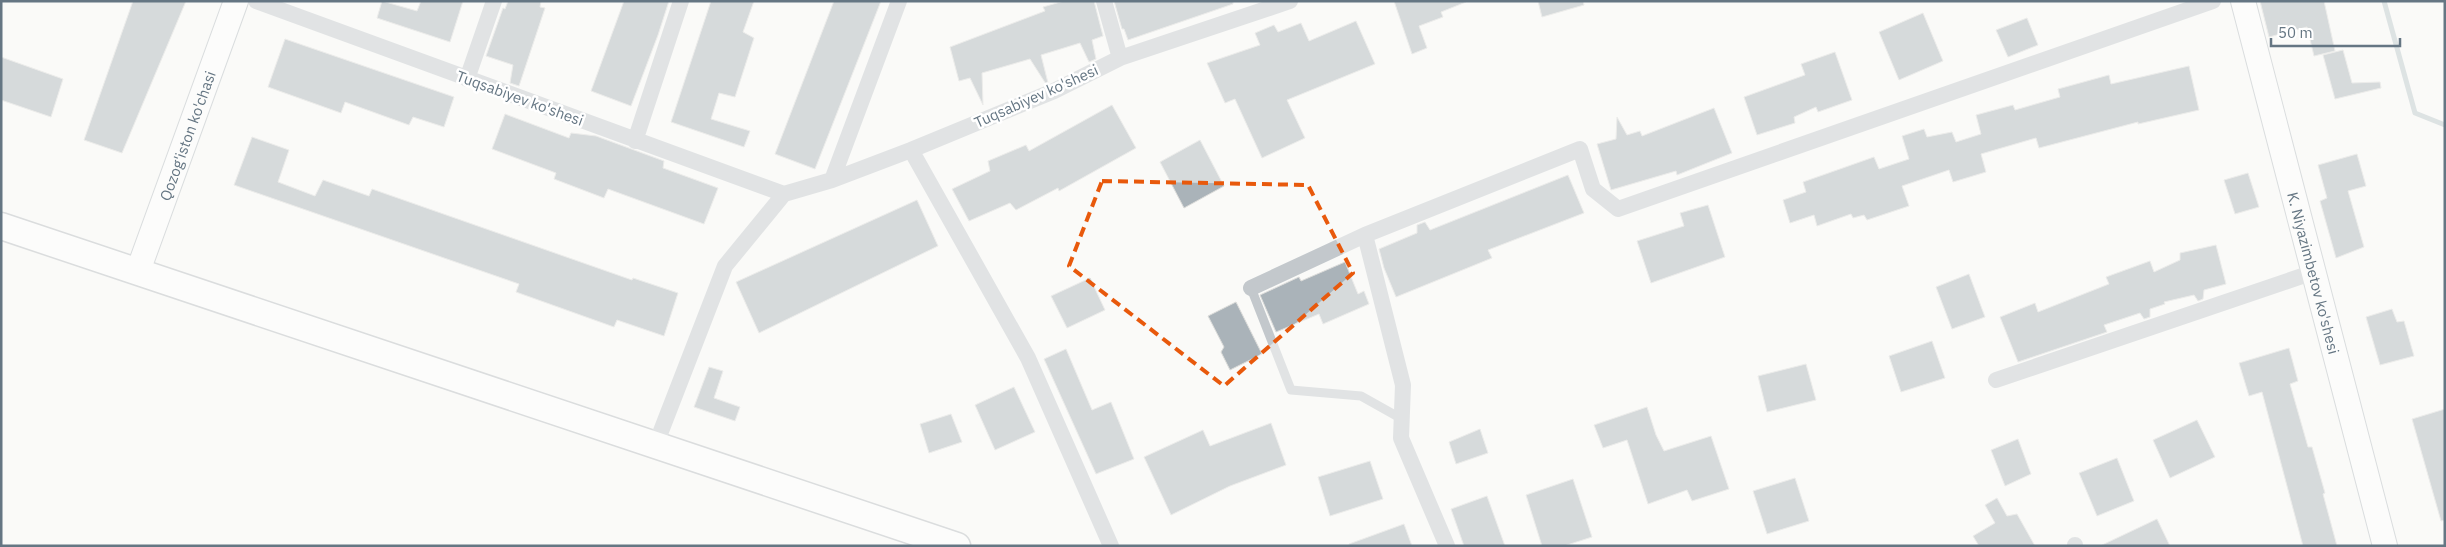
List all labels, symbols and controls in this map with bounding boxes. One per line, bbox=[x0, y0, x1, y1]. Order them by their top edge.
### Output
scale bar bbox=[2271, 15, 2400, 47]
text: 50 m bbox=[2278, 23, 2313, 42]
street label: Tuqsabiyev ko'shesi bbox=[971, 60, 1101, 132]
street label: Tuqsabiyev ko'shesi bbox=[454, 66, 586, 130]
street label: Qozog'iston ko'chasi bbox=[155, 68, 219, 203]
street label: K. Niyazimbetov ko'shesi bbox=[2284, 190, 2344, 356]

